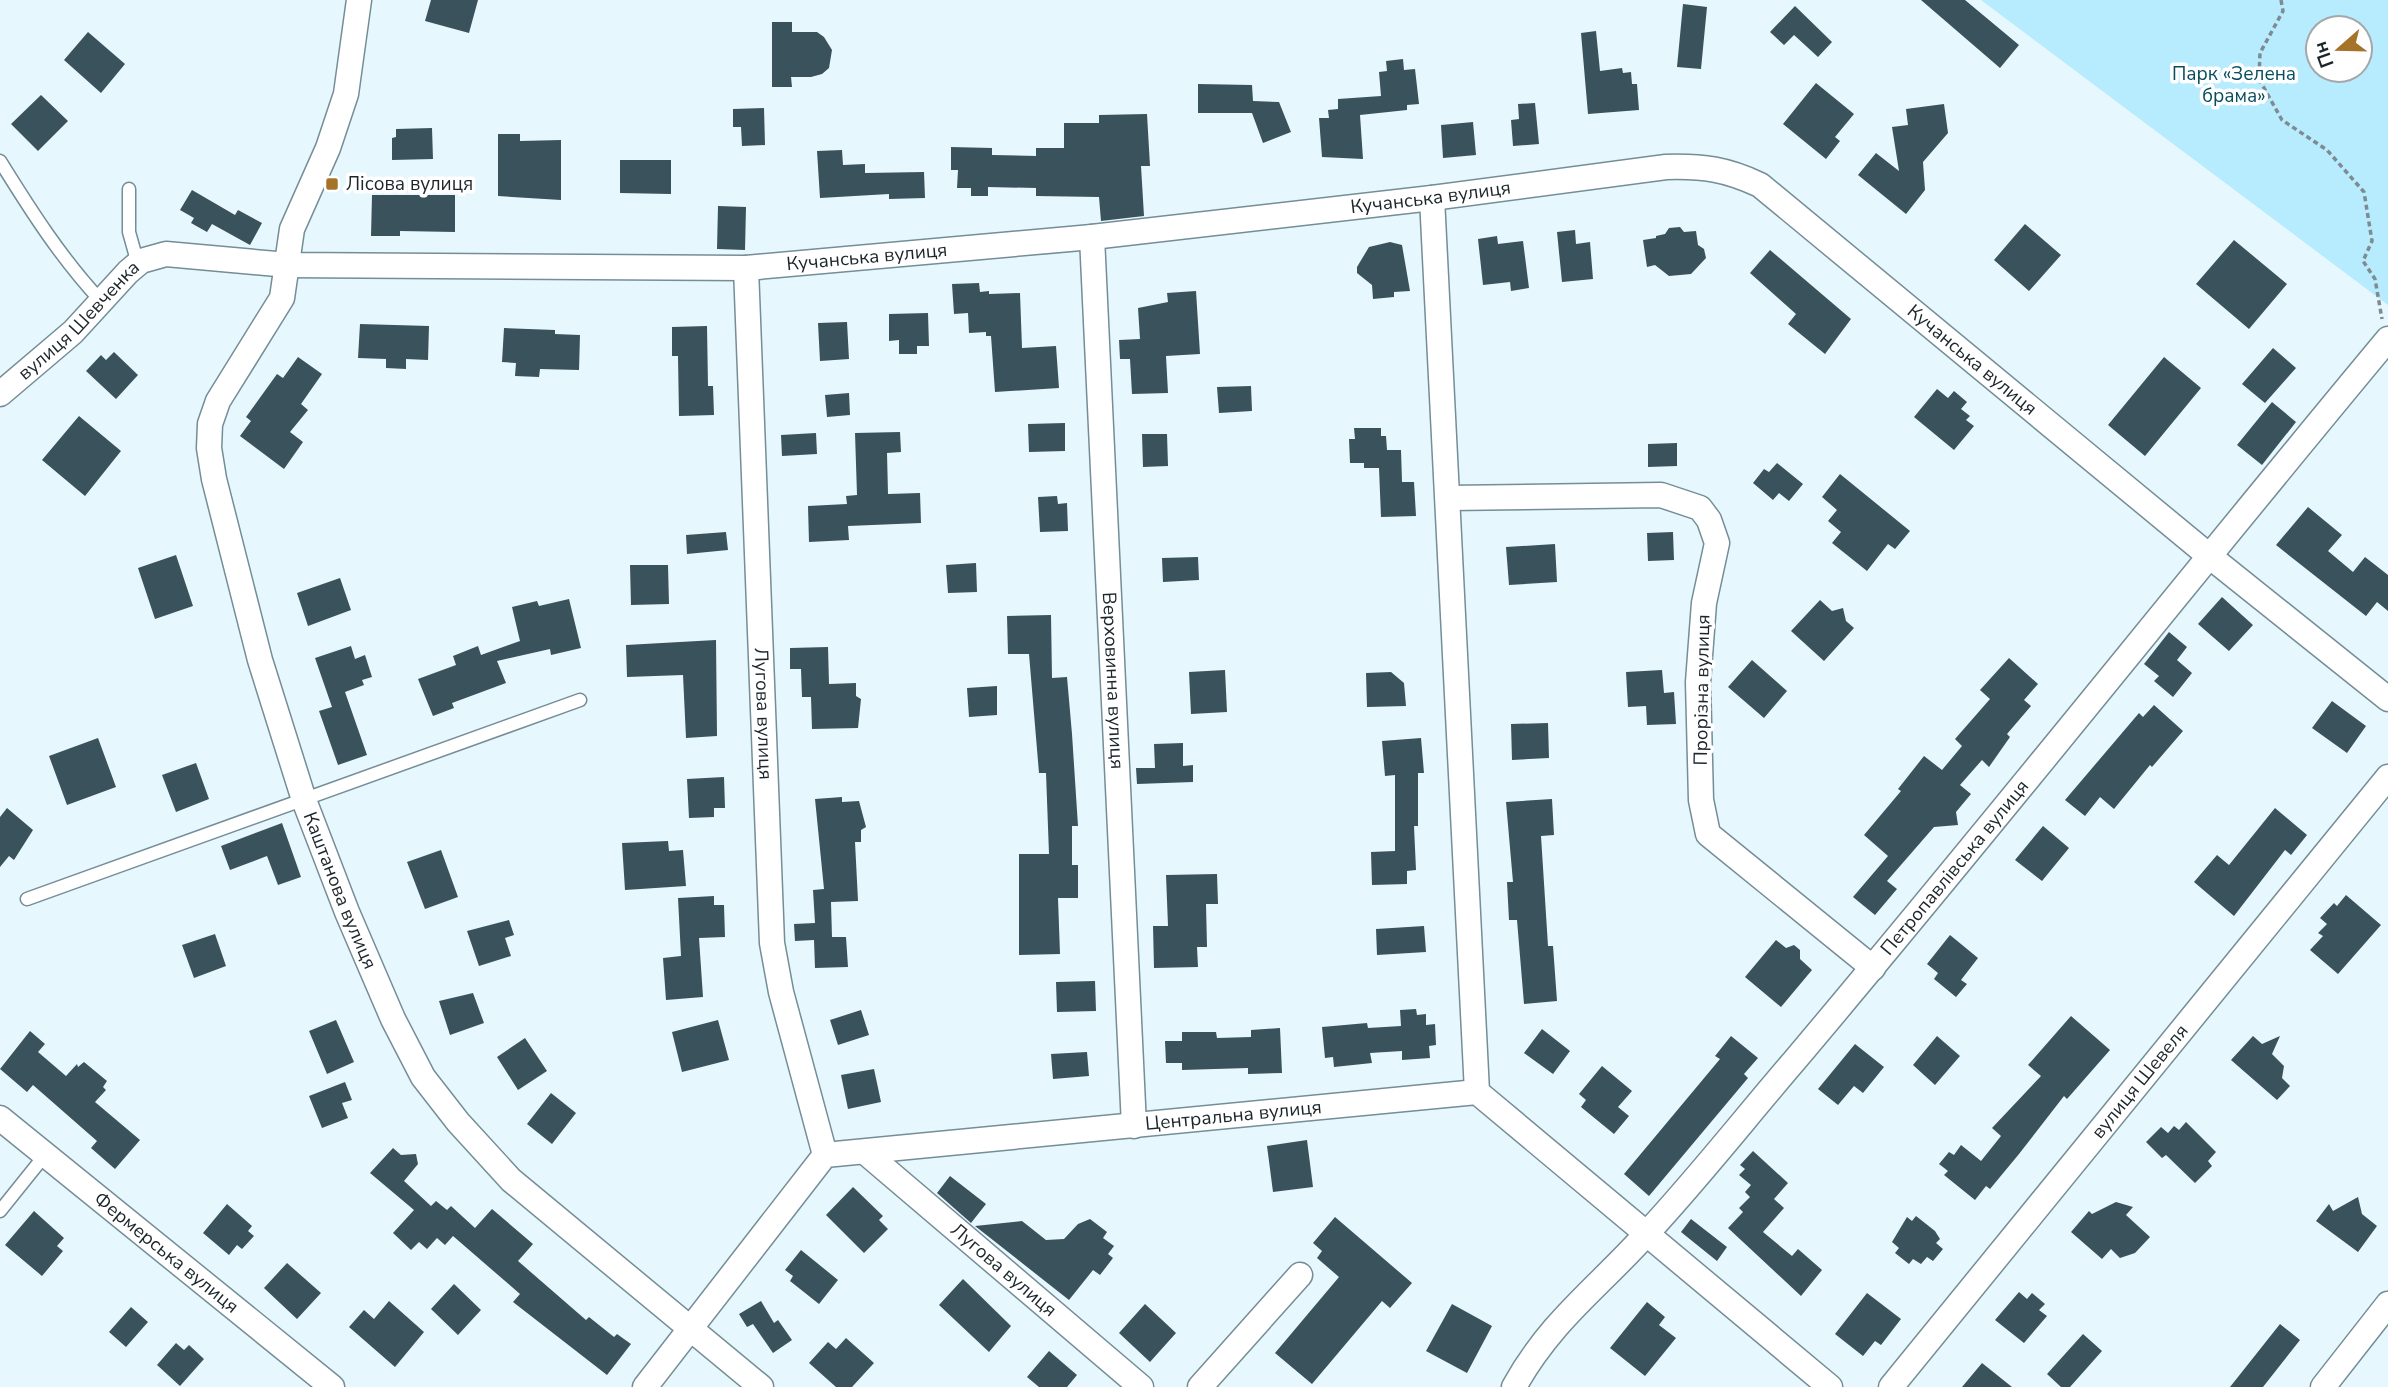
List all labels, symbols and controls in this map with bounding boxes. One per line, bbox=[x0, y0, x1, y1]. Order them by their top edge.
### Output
north arrow bbox=[2304, 14, 2374, 84]
text: Пн bbox=[2307, 38, 2341, 71]
park label: Парк «Зелена брама» bbox=[2172, 61, 2296, 109]
place label: Лісова вулиця bbox=[346, 171, 473, 197]
street label: Кучанська вулиця bbox=[1349, 175, 1512, 220]
marker: Лісова вулиця bbox=[324, 176, 340, 192]
street label: Кучанська вулиця bbox=[785, 237, 948, 277]
street label: вулиця Шевченка bbox=[12, 255, 145, 386]
street label: Кучанська вулиця bbox=[1901, 299, 2042, 421]
street label: Верховинна вулиця bbox=[1096, 591, 1130, 770]
street label: Прорізна вулиця bbox=[1688, 614, 1716, 766]
street label: Лугова вулиця bbox=[748, 647, 779, 780]
street label: Петропавлівська вулиця bbox=[1875, 774, 2035, 961]
street label: Каштанова вулиця bbox=[297, 808, 383, 973]
street label: вулиця Шевеля bbox=[2085, 1019, 2194, 1144]
street label: Центральна вулиця bbox=[1144, 1094, 1323, 1137]
street label: Фермерська вулиця bbox=[88, 1186, 244, 1319]
street label: Лугова вулиця bbox=[945, 1217, 1062, 1323]

